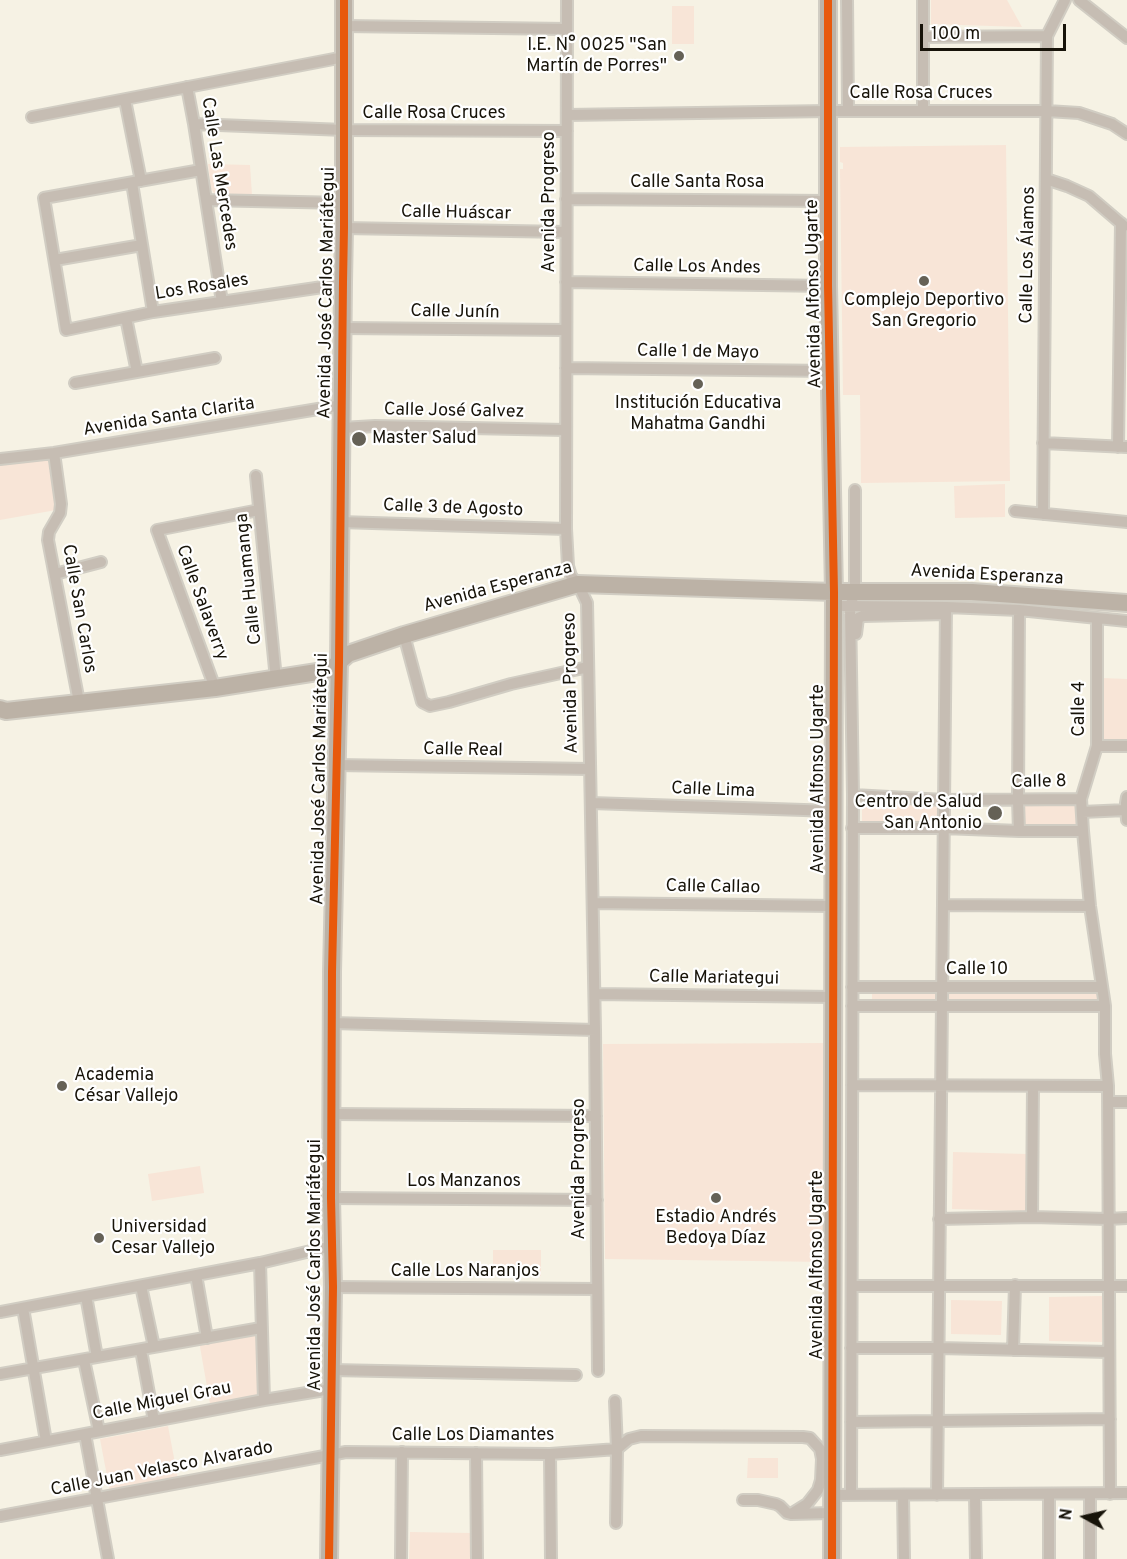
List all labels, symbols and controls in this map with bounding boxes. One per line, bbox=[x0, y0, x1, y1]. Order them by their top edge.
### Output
scale bar bbox=[923, 12, 1068, 50]
text: 100 m bbox=[931, 23, 980, 46]
place label: I.E. N° 0025 "San Martín de Porres" bbox=[526, 35, 667, 78]
marker: I.E. N° 0025 "San Martín de Porres" bbox=[672, 49, 686, 63]
street label: Calle Rosa Cruces bbox=[849, 83, 993, 105]
street label: Calle Las Mercedes bbox=[195, 96, 241, 252]
street label: Calle Rosa Cruces bbox=[362, 103, 506, 125]
street label: Avenida Progreso bbox=[539, 131, 561, 273]
street label: Avenida José Carlos Mariátegui bbox=[315, 167, 341, 419]
street label: Calle Santa Rosa bbox=[630, 172, 764, 194]
street label: Calle Los Álamos bbox=[1017, 186, 1041, 324]
street label: Avenida Alfonso Ugarte bbox=[803, 199, 827, 389]
street label: Calle Huáscar bbox=[401, 202, 511, 226]
street label: Calle Los Andes bbox=[633, 256, 761, 280]
street label: Los Rosales bbox=[154, 270, 250, 306]
marker: Complejo Deportivo San Gregorio bbox=[917, 274, 931, 288]
place label: Complejo Deportivo San Gregorio bbox=[844, 290, 1004, 332]
street label: Calle Junín bbox=[410, 301, 500, 325]
street label: Calle 1 de Mayo bbox=[637, 341, 759, 365]
marker: Institución Educativa Mahatma Gandhi bbox=[691, 377, 705, 391]
place label: Institución Educativa Mahatma Gandhi bbox=[615, 393, 781, 436]
street label: Avenida Santa Clarita bbox=[82, 394, 256, 442]
street label: Calle José Galvez bbox=[384, 400, 524, 424]
place label: Master Salud bbox=[372, 428, 477, 450]
marker: Master Salud bbox=[350, 430, 368, 448]
street label: Calle 3 de Agosto bbox=[382, 496, 524, 522]
street label: Calle Huamanga bbox=[232, 512, 268, 646]
street label: Calle Salaverry bbox=[170, 542, 232, 664]
street label: Calle San Carlos bbox=[56, 543, 100, 675]
street label: Avenida Esperanza bbox=[421, 558, 575, 618]
street label: Avenida Esperanza bbox=[910, 561, 1064, 591]
street label: Avenida Progreso bbox=[560, 612, 584, 754]
street label: Avenida José Carlos Mariátegui bbox=[308, 653, 334, 905]
street label: Calle 4 bbox=[1069, 681, 1091, 737]
street label: Avenida Alfonso Ugarte bbox=[808, 684, 830, 874]
street label: Calle Real bbox=[423, 740, 503, 762]
street label: Calle 8 bbox=[1011, 772, 1067, 794]
street label: Calle Lima bbox=[671, 779, 755, 803]
place label: Centro de Salud San Antonio bbox=[854, 792, 982, 834]
marker: Centro de Salud San Antonio bbox=[986, 804, 1004, 822]
street label: Calle Callao bbox=[665, 876, 761, 900]
street label: Calle 10 bbox=[946, 959, 1008, 981]
street label: Calle Mariategui bbox=[649, 967, 779, 991]
place label: Academia César Vallejo bbox=[74, 1065, 178, 1108]
marker: Academia César Vallejo bbox=[55, 1079, 69, 1093]
street label: Avenida Progreso bbox=[569, 1098, 591, 1240]
street label: Avenida José Carlos Mariátegui bbox=[305, 1139, 327, 1391]
street label: Avenida Alfonso Ugarte bbox=[807, 1170, 829, 1360]
street label: Los Manzanos bbox=[407, 1171, 521, 1193]
marker: Estadio Andrés Bedoya Díaz bbox=[709, 1191, 723, 1205]
place label: Estadio Andrés Bedoya Díaz bbox=[655, 1207, 777, 1250]
place label: Universidad Cesar Vallejo bbox=[111, 1217, 215, 1260]
marker: Universidad Cesar Vallejo bbox=[92, 1231, 106, 1245]
street label: Calle Los Naranjos bbox=[391, 1261, 539, 1283]
street label: Calle Miguel Grau bbox=[91, 1378, 233, 1426]
street label: Calle Los Diamantes bbox=[391, 1425, 555, 1447]
street label: Calle Juan Velasco Alvarado bbox=[49, 1438, 275, 1502]
north arrow bbox=[1055, 1487, 1115, 1547]
text: N bbox=[1056, 1507, 1078, 1522]

